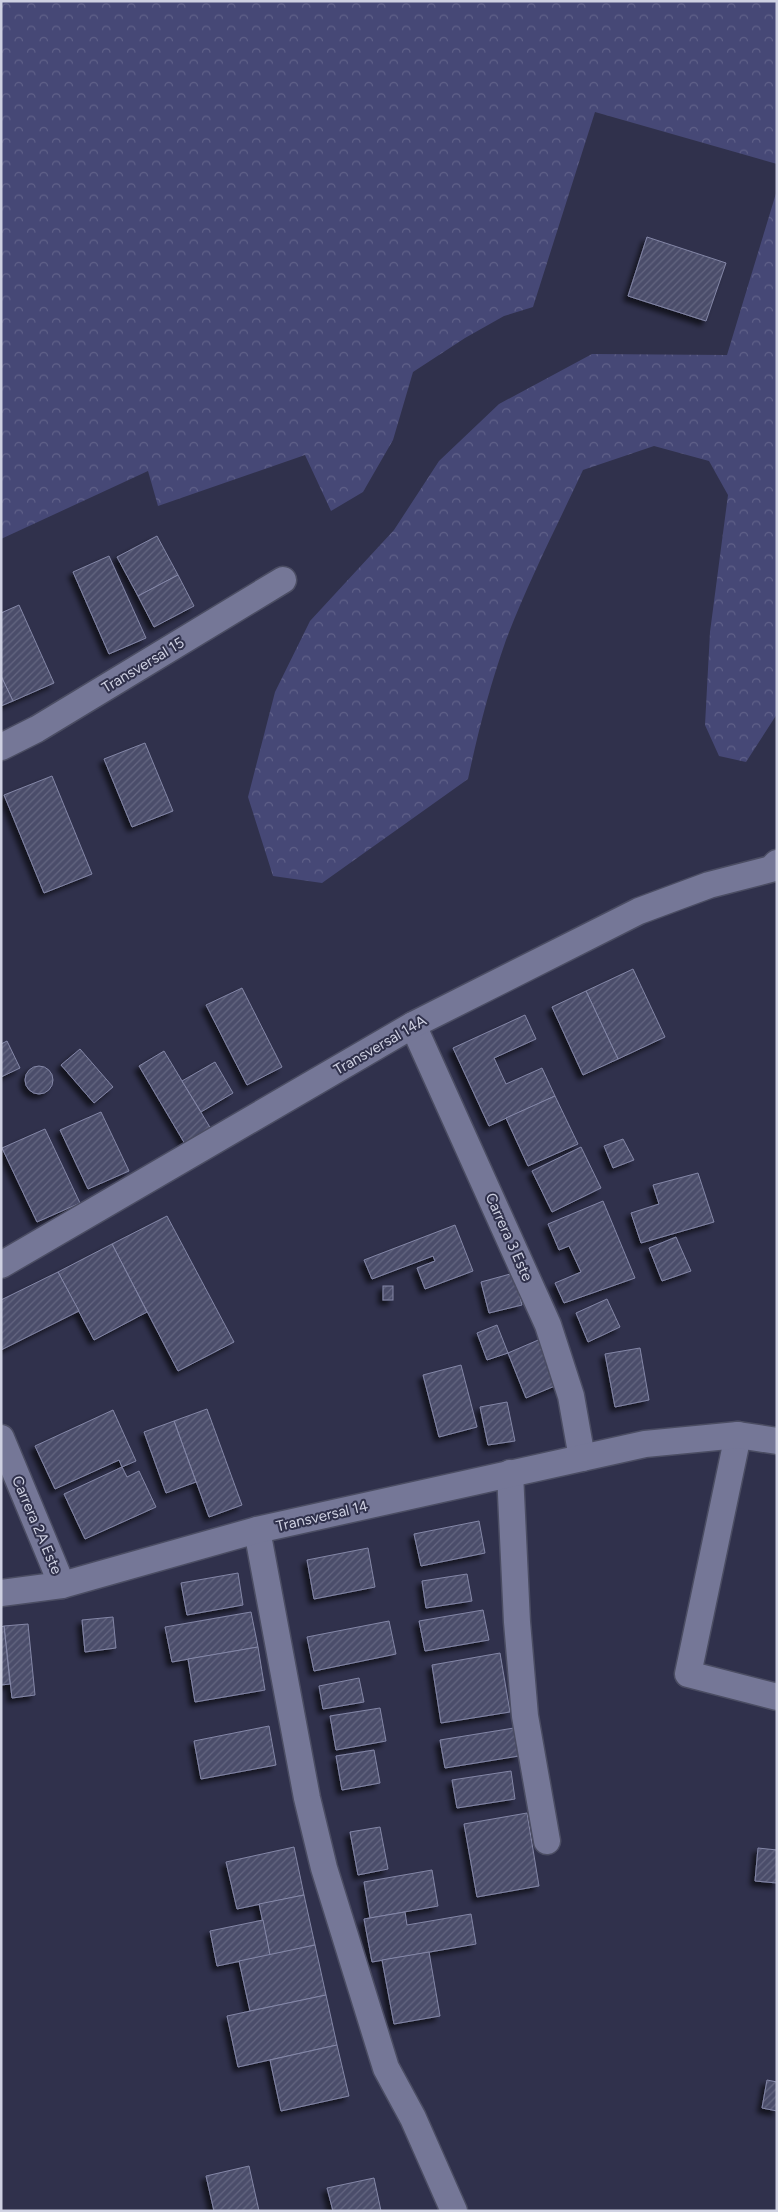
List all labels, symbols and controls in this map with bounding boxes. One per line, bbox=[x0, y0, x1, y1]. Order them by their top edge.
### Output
street label: Transversal 15 bbox=[98, 633, 188, 697]
street label: Transversal 14A bbox=[331, 1011, 429, 1079]
street label: Carrera 3 Este bbox=[482, 1190, 536, 1284]
street label: Carrera 2A Este bbox=[8, 1473, 66, 1577]
street label: Transversal 14 bbox=[274, 1497, 370, 1535]

